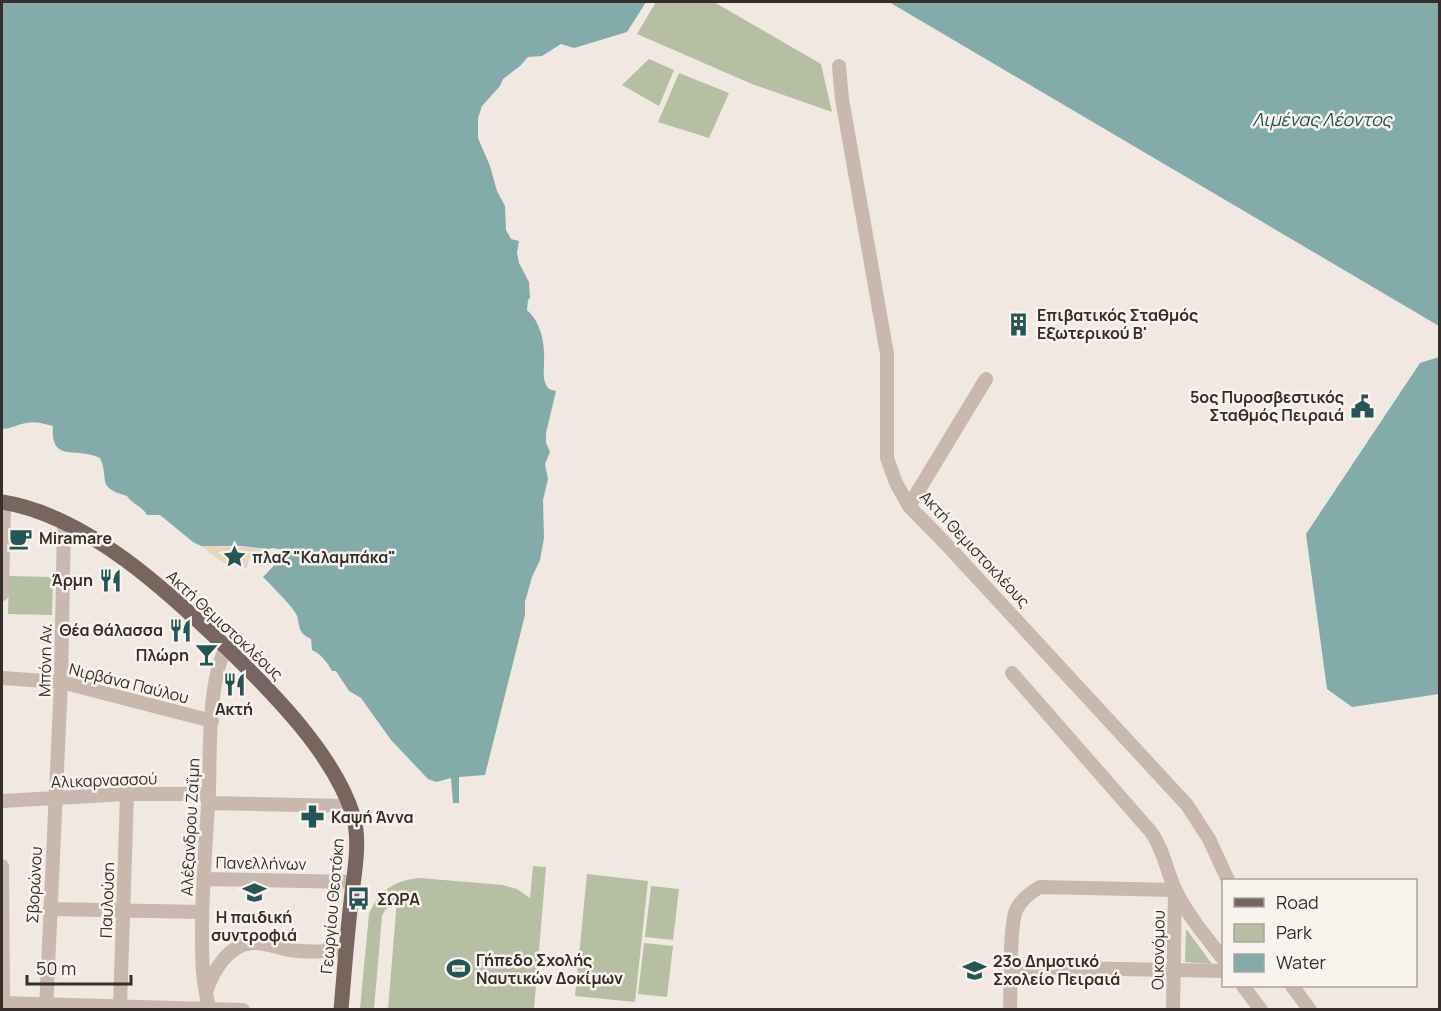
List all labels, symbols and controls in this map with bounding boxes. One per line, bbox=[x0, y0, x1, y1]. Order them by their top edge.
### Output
water label: Λιμένας Λέοντος bbox=[1252, 107, 1394, 131]
place label: Επιβατικός Σταθμός Εξωτερικού Β' bbox=[1037, 304, 1198, 344]
building icon: Επιβατικός Σταθμός Εξωτερικού Β' bbox=[1006, 311, 1032, 337]
place label: 5ος Πυροσβεστικός Σταθμός Πειραιά bbox=[1190, 386, 1344, 426]
public building icon: 5ος Πυροσβεστικός Σταθμός Πειραιά bbox=[1349, 393, 1375, 419]
street label: Ακτή Θεμιστοκλέους bbox=[915, 486, 1035, 612]
cafe icon: Miramare bbox=[8, 525, 34, 551]
place label: Miramare bbox=[39, 527, 112, 549]
place icon: πλαζ "Καλαμπάκα" bbox=[221, 544, 247, 570]
place label: πλαζ "Καλαμπάκα" bbox=[252, 546, 396, 568]
street label: Ακτή Θεμιστοκλέους bbox=[162, 565, 288, 685]
restaurant icon: Άρμη bbox=[98, 567, 124, 593]
place label: Άρμη bbox=[52, 569, 93, 591]
restaurant icon: Θέα θάλασσα bbox=[168, 617, 194, 643]
place label: Θέα θάλασσα bbox=[60, 619, 163, 641]
street label: Μπόνη Αν. bbox=[33, 623, 57, 697]
bar icon: Πλώρη bbox=[194, 642, 220, 668]
place label: Πλώρη bbox=[136, 644, 189, 666]
street label: Νιρβάνα Παύλου bbox=[67, 657, 191, 709]
restaurant icon: Ακτή bbox=[221, 671, 247, 697]
place label: Ακτή bbox=[215, 698, 253, 720]
street label: Αλέξανδρου Ζαΐμη bbox=[175, 757, 205, 897]
street label: Αλικαρνασσού bbox=[50, 767, 158, 793]
pharmacy icon: Καψή Άννα bbox=[300, 804, 326, 830]
place label: Καψή Άννα bbox=[331, 806, 413, 828]
street label: Γεωργίου Θεοτόκη bbox=[315, 837, 349, 975]
street label: Σβορώνου bbox=[21, 846, 47, 924]
street label: Πανελλήνων bbox=[215, 851, 307, 875]
street label: Παυλούση bbox=[95, 862, 119, 938]
school or university icon: Η παιδική συντροφιά bbox=[241, 879, 267, 905]
legend bbox=[1222, 879, 1417, 987]
bus stop icon: ΣΩΡΑ bbox=[346, 886, 372, 912]
place label: ΣΩΡΑ bbox=[377, 888, 420, 910]
text: Road bbox=[1276, 890, 1319, 914]
place label: Η παιδική συντροφιά bbox=[211, 906, 297, 946]
street label: Οικονόμου bbox=[1146, 910, 1170, 990]
text: Park bbox=[1276, 920, 1313, 944]
scale bar bbox=[27, 948, 130, 986]
place label: Γήπεδο Σχολής Ναυτικών Δοκίμων bbox=[476, 949, 623, 989]
place label: 23ο Δημοτικό Σχολείο Πειραιά bbox=[993, 950, 1120, 990]
text: Water bbox=[1276, 950, 1326, 974]
text: 50 m bbox=[36, 956, 76, 980]
sports icon: Γήπεδο Σχολής Ναυτικών Δοκίμων bbox=[445, 956, 471, 982]
school or university icon: 23ο Δημοτικό Σχολείο Πειραιά bbox=[962, 957, 988, 983]

